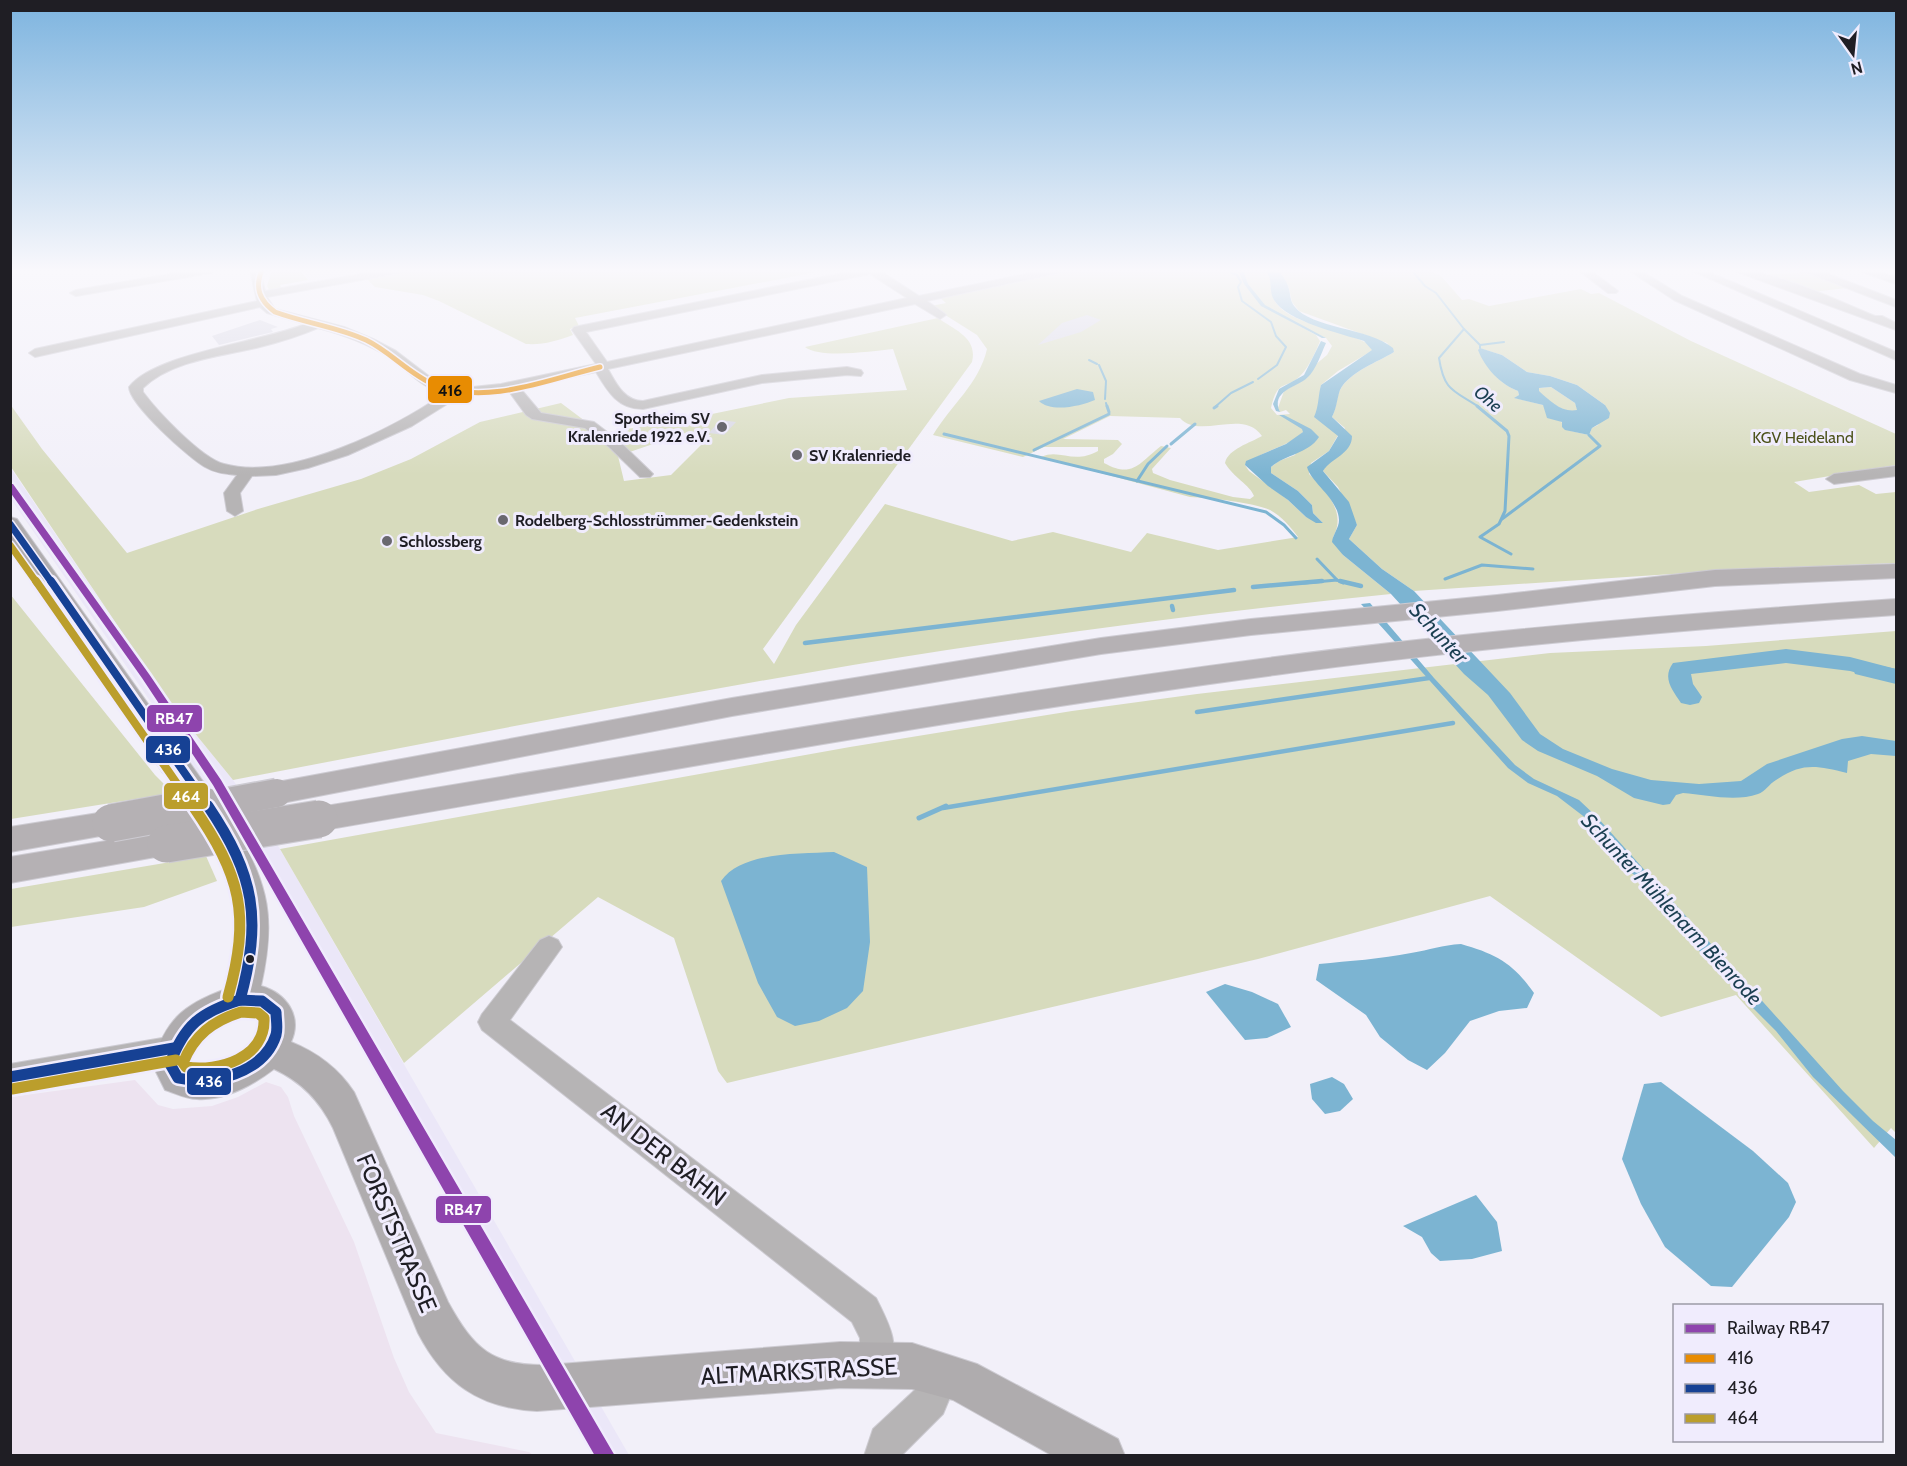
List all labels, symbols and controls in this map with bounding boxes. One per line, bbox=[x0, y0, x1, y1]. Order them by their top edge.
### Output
north arrow bbox=[1823, 24, 1883, 84]
text: N bbox=[1849, 57, 1865, 79]
line badge: 416 bbox=[427, 375, 473, 404]
text: 416 bbox=[438, 381, 462, 400]
water label: Ohe bbox=[1469, 381, 1507, 417]
place label: Sportheim SV Kralenriede 1922 e.V. bbox=[568, 409, 710, 446]
marker: Sportheim SV Kralenriede 1922 e.V. bbox=[715, 420, 729, 434]
park label: KGV Heideland bbox=[1752, 428, 1854, 447]
place label: SV Kralenriede bbox=[809, 446, 911, 465]
marker: SV Kralenriede bbox=[790, 448, 804, 462]
place label: Rodelberg-Schlosstrümmer-Gedenkstein bbox=[515, 511, 798, 530]
marker: Rodelberg-Schlosstrümmer-Gedenkstein bbox=[496, 513, 510, 527]
place label: Schlossberg bbox=[399, 532, 482, 551]
marker: Schlossberg bbox=[380, 534, 394, 548]
water label: Schunter bbox=[1405, 597, 1474, 670]
line badge: RB47 bbox=[146, 704, 203, 733]
text: RB47 bbox=[155, 709, 194, 728]
line badge: 436 bbox=[145, 735, 191, 764]
text: 436 bbox=[154, 740, 182, 759]
line badge: 464 bbox=[163, 782, 209, 810]
text: 464 bbox=[172, 787, 200, 806]
water label: Schunter Mühlenarm Bienrode bbox=[1576, 808, 1768, 1010]
unlabelled marker bbox=[244, 953, 256, 965]
line badge: 436 bbox=[186, 1067, 232, 1096]
text: 436 bbox=[195, 1072, 223, 1091]
street label: AN DER BAHN bbox=[596, 1096, 732, 1212]
street label: FORSTSTRASSE bbox=[351, 1149, 443, 1317]
line badge: RB47 bbox=[435, 1195, 492, 1224]
text: RB47 bbox=[444, 1200, 483, 1219]
legend bbox=[1673, 1304, 1883, 1442]
text: Railway RB47 bbox=[1727, 1317, 1830, 1339]
text: 416 bbox=[1727, 1347, 1754, 1369]
street label: ALTMARKSTRASSE bbox=[700, 1351, 898, 1391]
text: 436 bbox=[1727, 1377, 1757, 1399]
text: 464 bbox=[1727, 1407, 1758, 1429]

